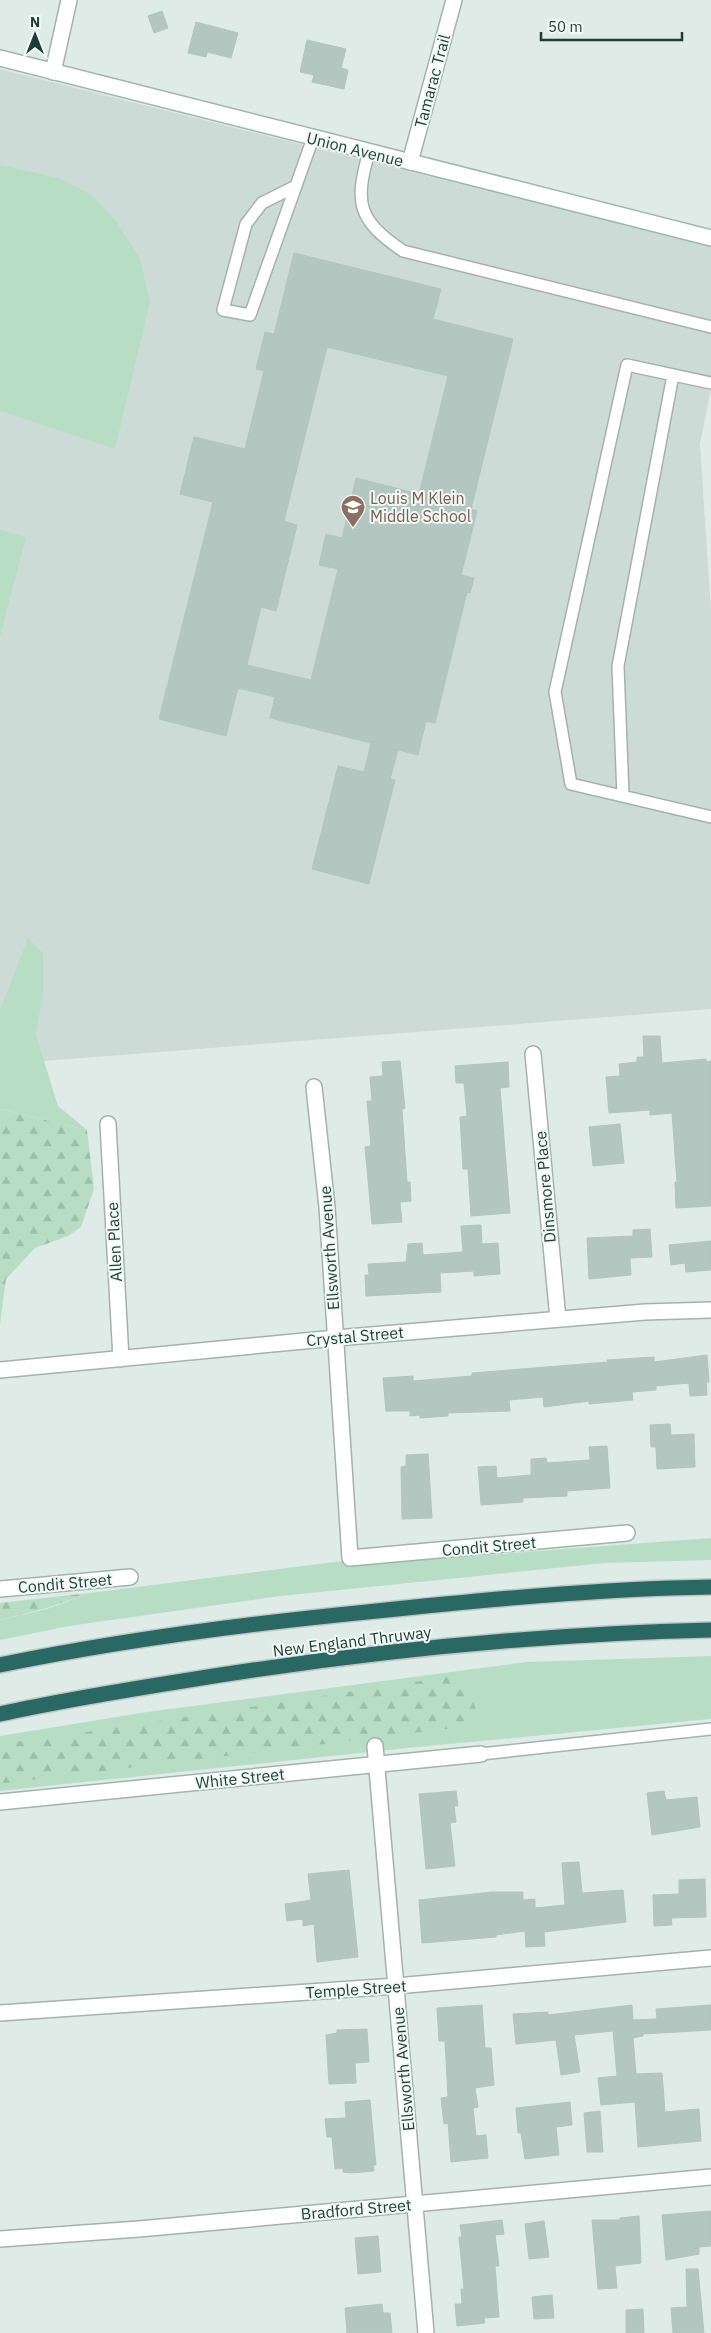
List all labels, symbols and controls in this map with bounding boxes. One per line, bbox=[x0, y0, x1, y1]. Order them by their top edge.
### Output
north arrow bbox=[10, 10, 60, 60]
scale bar bbox=[541, 10, 682, 42]
text: N bbox=[30, 13, 40, 31]
text: 50 m bbox=[548, 17, 583, 36]
street label: Tamarac Trail bbox=[410, 32, 454, 130]
street label: Union Avenue bbox=[304, 127, 406, 171]
place label: Louis M Klein Middle School bbox=[370, 488, 471, 526]
school or university icon: Louis M Klein Middle School bbox=[340, 494, 366, 528]
street label: Dinsmore Place bbox=[530, 1130, 560, 1244]
street label: Ellsworth Avenue bbox=[315, 1185, 343, 1311]
street label: Allen Place bbox=[102, 1201, 126, 1282]
street label: Crystal Street bbox=[305, 1322, 405, 1350]
street label: Condit Street bbox=[441, 1532, 537, 1560]
street label: Condit Street bbox=[17, 1569, 113, 1597]
street label: New England Thruway bbox=[271, 1621, 433, 1661]
street label: White Street bbox=[195, 1763, 285, 1793]
street label: Temple Street bbox=[305, 1976, 407, 2002]
street label: Ellsworth Avenue bbox=[388, 2006, 418, 2132]
street label: Bradford Street bbox=[300, 2194, 412, 2224]

